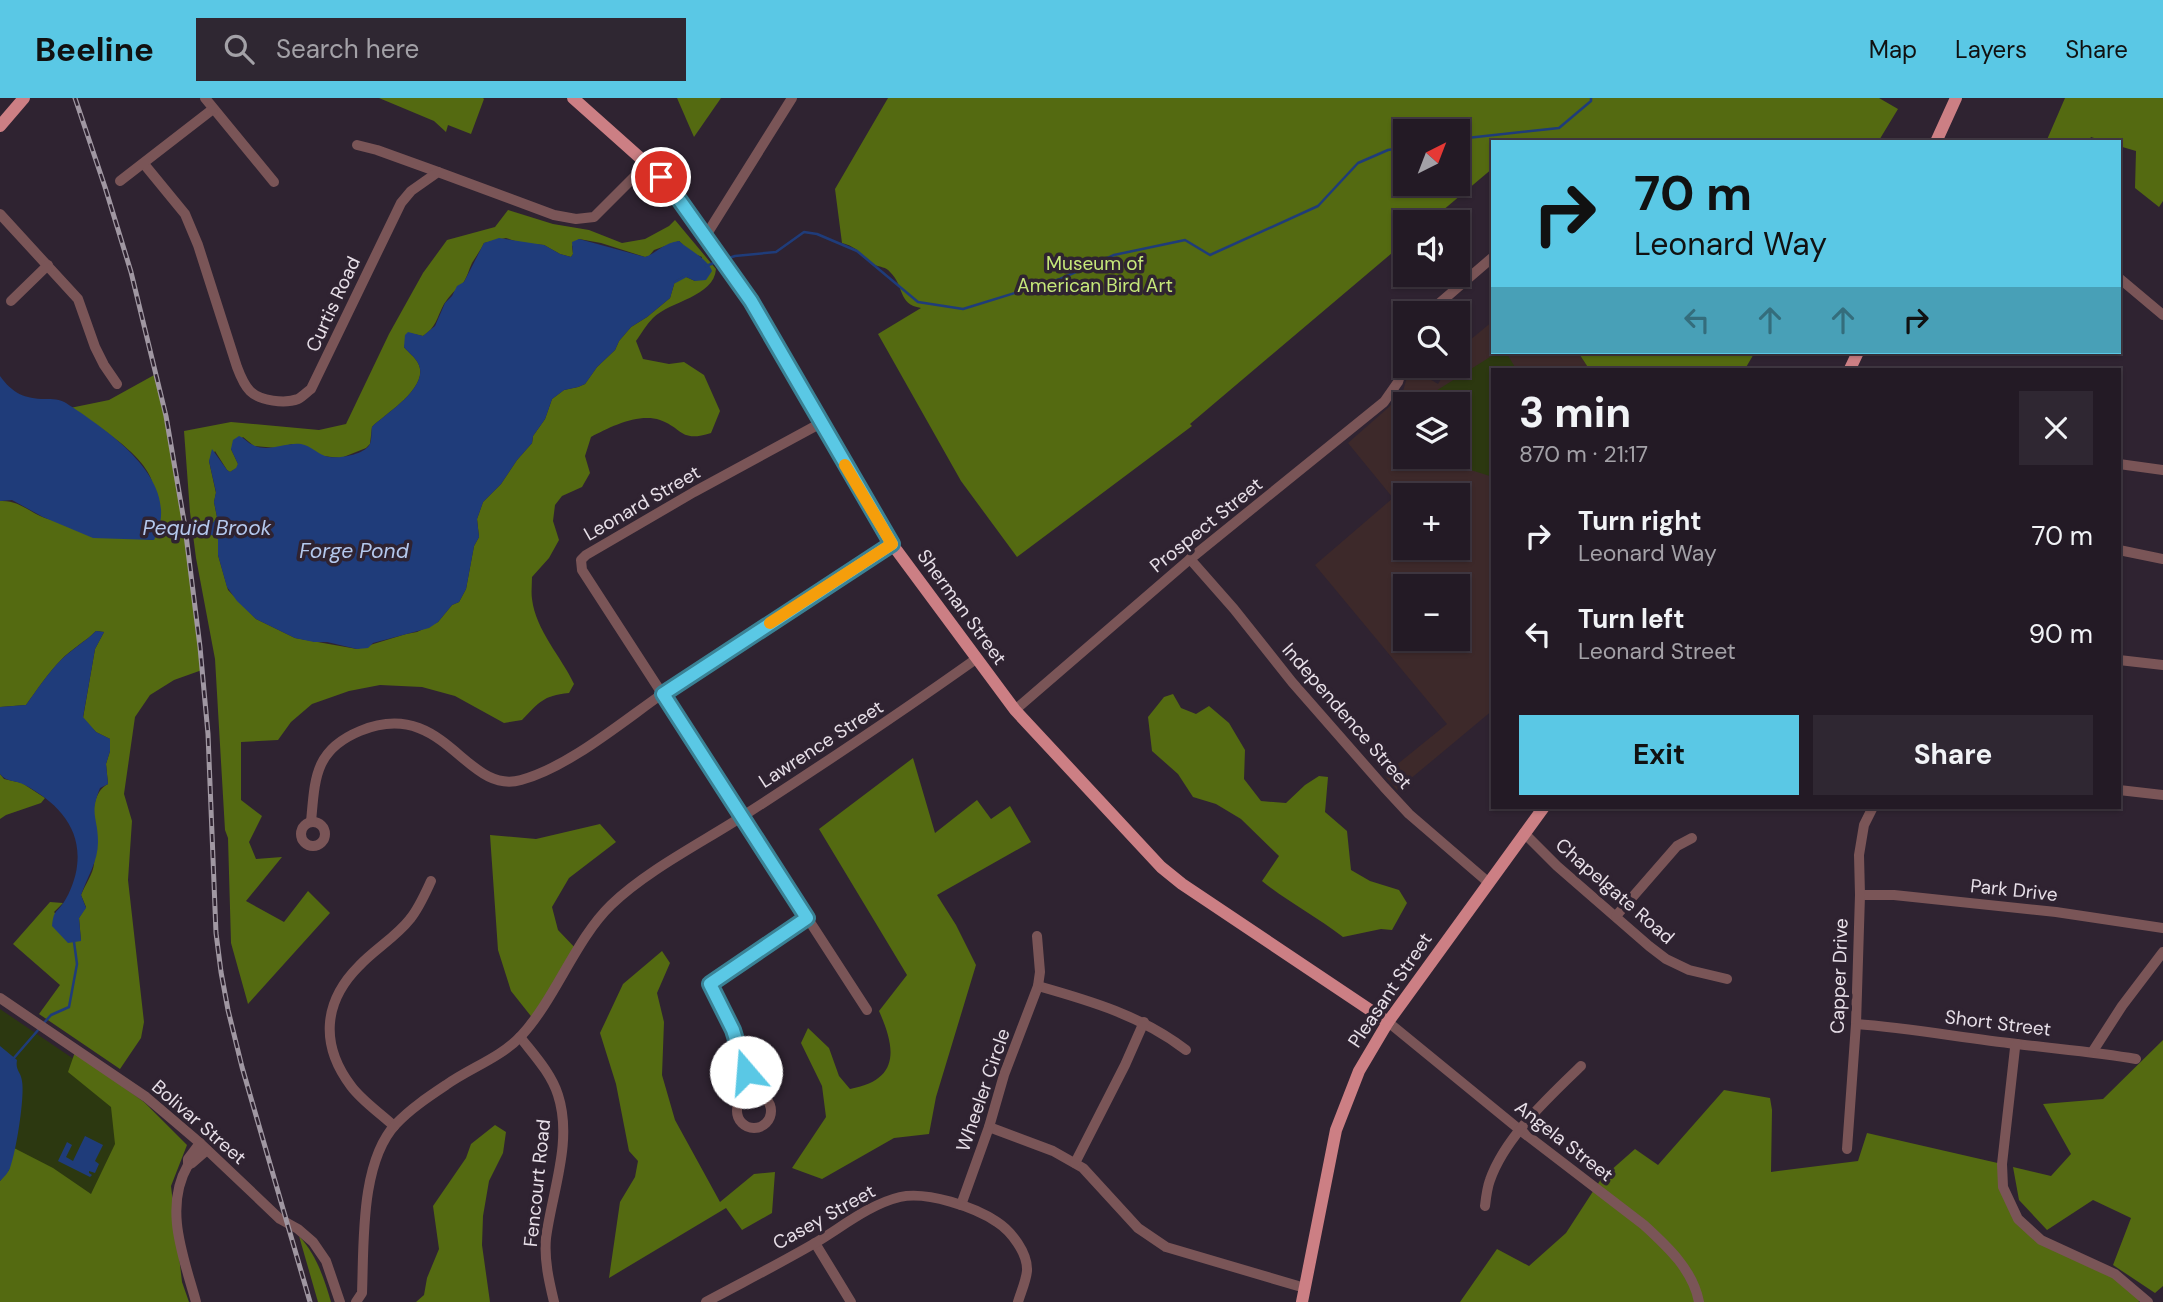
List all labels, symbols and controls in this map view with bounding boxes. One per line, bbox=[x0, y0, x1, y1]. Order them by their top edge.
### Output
search box bbox=[196, 18, 686, 81]
text: Beeline bbox=[35, 28, 154, 71]
icon: search bbox=[220, 30, 258, 68]
text: Search here bbox=[276, 32, 419, 66]
text: Map bbox=[1869, 34, 1917, 65]
text: Layers bbox=[1955, 34, 2027, 65]
text: Share bbox=[2065, 34, 2128, 65]
north arrow bbox=[1393, 119, 1470, 196]
map controls bbox=[1393, 119, 1470, 651]
pin bbox=[631, 147, 691, 207]
icon: arrive bbox=[642, 158, 680, 196]
text: 70 m bbox=[1634, 161, 1752, 225]
icon: right bbox=[1519, 168, 1610, 259]
button: sound bbox=[1393, 210, 1470, 287]
text: Leonard Way bbox=[1634, 223, 1827, 265]
park label: Museum of American Bird Art bbox=[1017, 251, 1173, 298]
street label: Curtis Road bbox=[300, 252, 366, 356]
button: search bbox=[1393, 301, 1470, 378]
icon: left bbox=[1678, 301, 1716, 339]
icon: ahead bbox=[1751, 301, 1789, 339]
icon: ahead bbox=[1824, 301, 1862, 339]
icon: right bbox=[1897, 301, 1935, 339]
text: 3 min bbox=[1519, 385, 1631, 440]
button: close bbox=[2019, 391, 2093, 465]
button: layers bbox=[1393, 392, 1470, 469]
text: 870 m · 21:17 bbox=[1519, 439, 1648, 469]
street label: Leonard Street bbox=[579, 460, 705, 546]
street label: Prospect Street bbox=[1144, 472, 1268, 578]
button: + bbox=[1393, 483, 1470, 560]
text: Turn right bbox=[1578, 504, 1702, 538]
water label: Pequid Brook bbox=[143, 514, 272, 542]
icon: right bbox=[1519, 517, 1557, 555]
text: 70 m bbox=[2032, 519, 2093, 553]
water label: Forge Pond bbox=[299, 537, 410, 565]
text: Leonard Way bbox=[1578, 538, 1717, 568]
street label: Sherman Street bbox=[912, 544, 1012, 670]
button: − bbox=[1393, 574, 1470, 651]
text: Turn left bbox=[1578, 602, 1685, 636]
icon: left bbox=[1519, 615, 1557, 653]
text: 90 m bbox=[2029, 617, 2093, 651]
text: Leonard Street bbox=[1578, 636, 1736, 666]
street label: Independence Street bbox=[1277, 638, 1417, 794]
street label: Lawrence Street bbox=[754, 694, 888, 794]
button: Exit bbox=[1519, 715, 1799, 795]
button: Share bbox=[1813, 715, 2093, 795]
street label: Chapelgate Road bbox=[1550, 832, 1680, 950]
street label: Park Drive bbox=[1969, 873, 2059, 907]
street label: Capper Drive bbox=[1824, 918, 1854, 1034]
street label: Pleasant Street bbox=[1342, 928, 1438, 1052]
street label: Short Street bbox=[1944, 1004, 2052, 1042]
street label: Wheeler Circle bbox=[950, 1025, 1016, 1155]
position arrow bbox=[709, 1035, 783, 1109]
street label: Bolivar Street bbox=[147, 1074, 251, 1170]
street label: Angela Street bbox=[1510, 1095, 1618, 1187]
street label: Fencourt Road bbox=[518, 1118, 556, 1248]
street label: Casey Street bbox=[768, 1179, 880, 1255]

